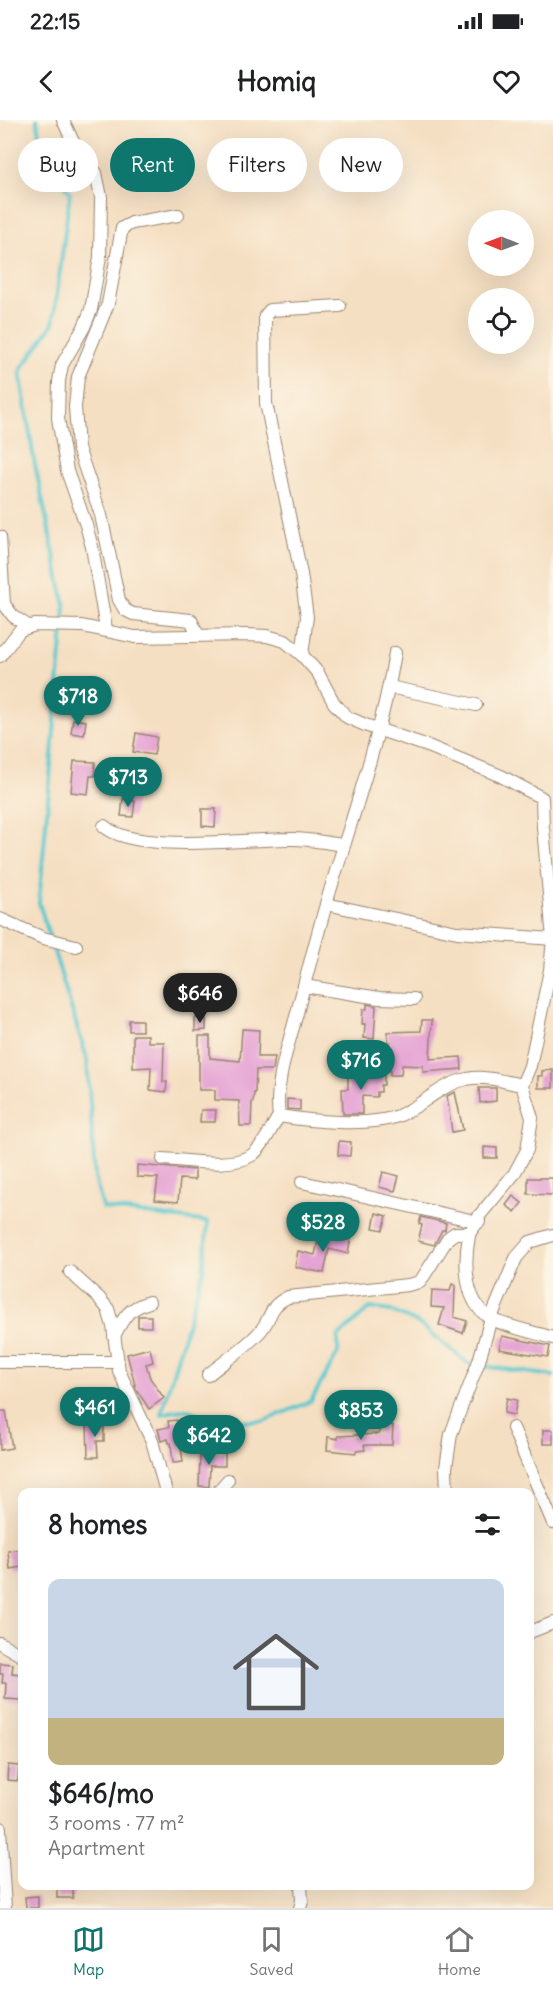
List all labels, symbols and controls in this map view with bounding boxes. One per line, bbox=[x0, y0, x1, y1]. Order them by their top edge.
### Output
text: 22:15 bbox=[30, 7, 80, 35]
text: Homiq bbox=[237, 64, 316, 98]
icon: back bbox=[30, 65, 63, 98]
icon: heart bbox=[490, 65, 523, 98]
chip: Buy bbox=[18, 138, 98, 192]
chip: Rent bbox=[110, 138, 195, 192]
chip: Filters bbox=[207, 138, 307, 192]
chip: New bbox=[319, 138, 403, 192]
north arrow bbox=[468, 210, 534, 276]
map controls bbox=[468, 210, 534, 354]
button: locate bbox=[468, 288, 534, 354]
pin: $718 bbox=[42, 676, 114, 727]
text: $718 bbox=[58, 683, 98, 708]
pin: $713 bbox=[92, 757, 164, 808]
text: $713 bbox=[108, 764, 148, 789]
pin: $646 bbox=[164, 973, 236, 1024]
text: $646 bbox=[177, 980, 223, 1005]
pin: $716 bbox=[325, 1040, 397, 1091]
text: $716 bbox=[341, 1047, 381, 1072]
pin: $528 bbox=[287, 1202, 359, 1253]
text: $528 bbox=[300, 1209, 346, 1234]
pin: $461 bbox=[59, 1387, 131, 1438]
pin: $853 bbox=[325, 1390, 397, 1441]
text: $461 bbox=[74, 1394, 116, 1419]
text: $853 bbox=[338, 1397, 384, 1422]
pin: $642 bbox=[173, 1415, 245, 1466]
text: $642 bbox=[186, 1422, 232, 1447]
text: 8 homes bbox=[48, 1508, 147, 1541]
icon: filters bbox=[471, 1508, 504, 1541]
icon: home bbox=[222, 1618, 330, 1726]
text: $646/mo bbox=[48, 1777, 154, 1810]
text: 3 rooms · 77 m² bbox=[48, 1810, 185, 1835]
text: Apartment bbox=[48, 1835, 145, 1860]
tab: Map bbox=[72, 1923, 105, 1979]
tab: Saved bbox=[250, 1923, 293, 1979]
tab: Home bbox=[438, 1923, 481, 1979]

